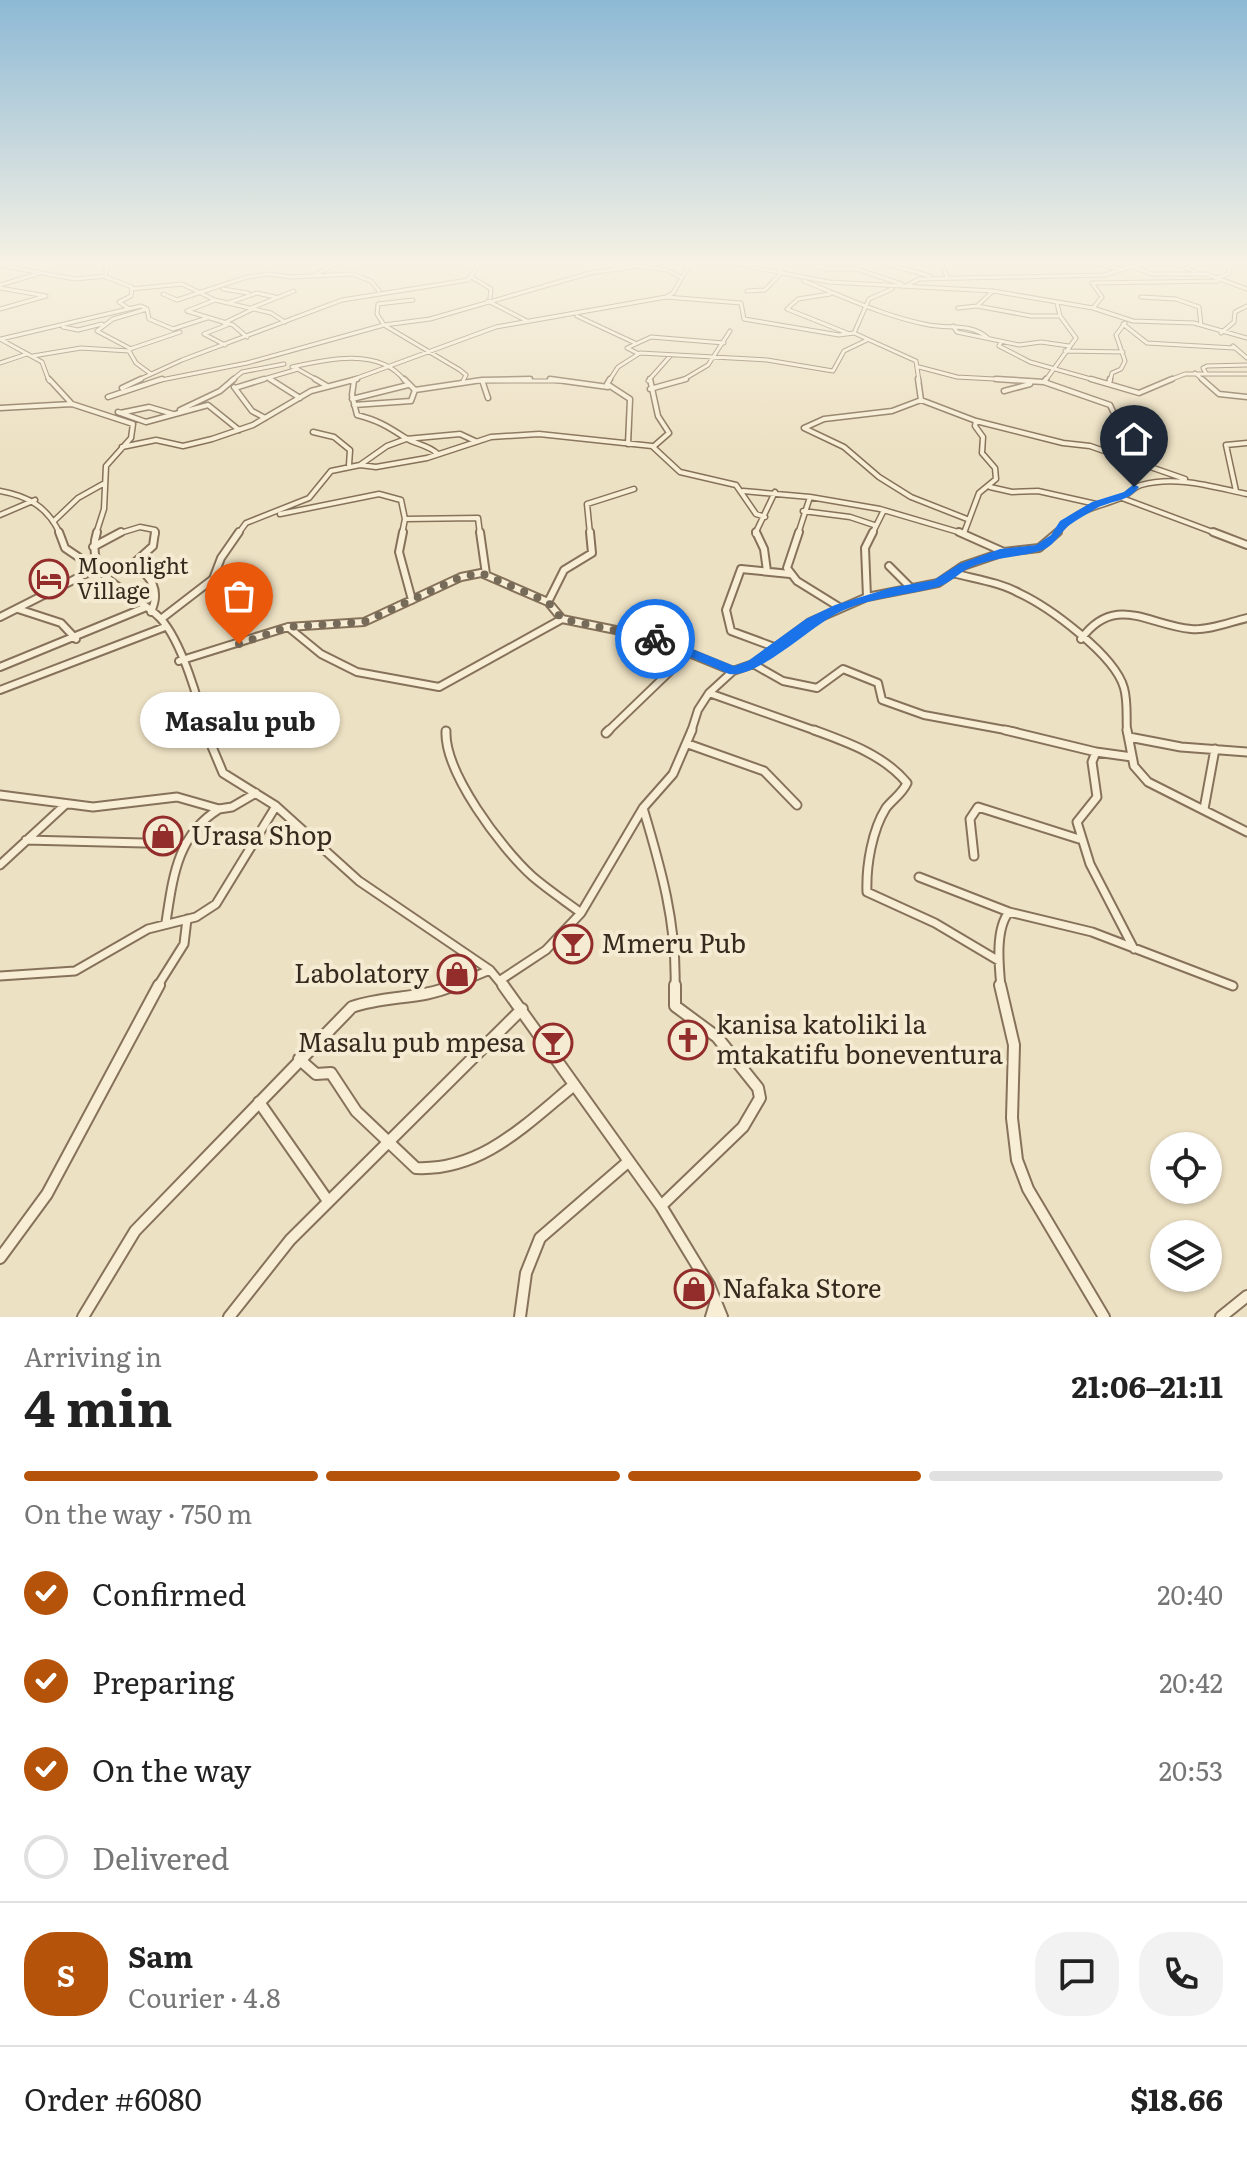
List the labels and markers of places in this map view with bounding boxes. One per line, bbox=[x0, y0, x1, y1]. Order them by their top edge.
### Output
pin bbox=[1100, 405, 1168, 487]
place label: Moonlight Village bbox=[77, 548, 188, 606]
hotel icon: Moonlight Village bbox=[28, 558, 70, 600]
pin bbox=[205, 562, 273, 644]
callout: Masalu pub bbox=[139, 692, 339, 748]
place label: Urasa Shop bbox=[191, 814, 332, 853]
shop icon: Urasa Shop bbox=[142, 815, 184, 857]
place label: Mmeru Pub bbox=[601, 922, 746, 961]
bar icon: Mmeru Pub bbox=[552, 923, 594, 965]
place label: Labolatory bbox=[294, 952, 429, 991]
shop icon: Labolatory bbox=[436, 953, 478, 995]
place label: kanisa katoliki la mtakatifu boneventura bbox=[716, 1003, 1003, 1072]
church icon: kanisa katoliki la mtakatifu boneventura bbox=[667, 1019, 709, 1061]
place label: Masalu pub mpesa bbox=[297, 1021, 525, 1060]
bar icon: Masalu pub mpesa bbox=[532, 1022, 574, 1064]
place label: Nafaka Store bbox=[722, 1267, 881, 1306]
shop icon: Nafaka Store bbox=[673, 1268, 715, 1310]

